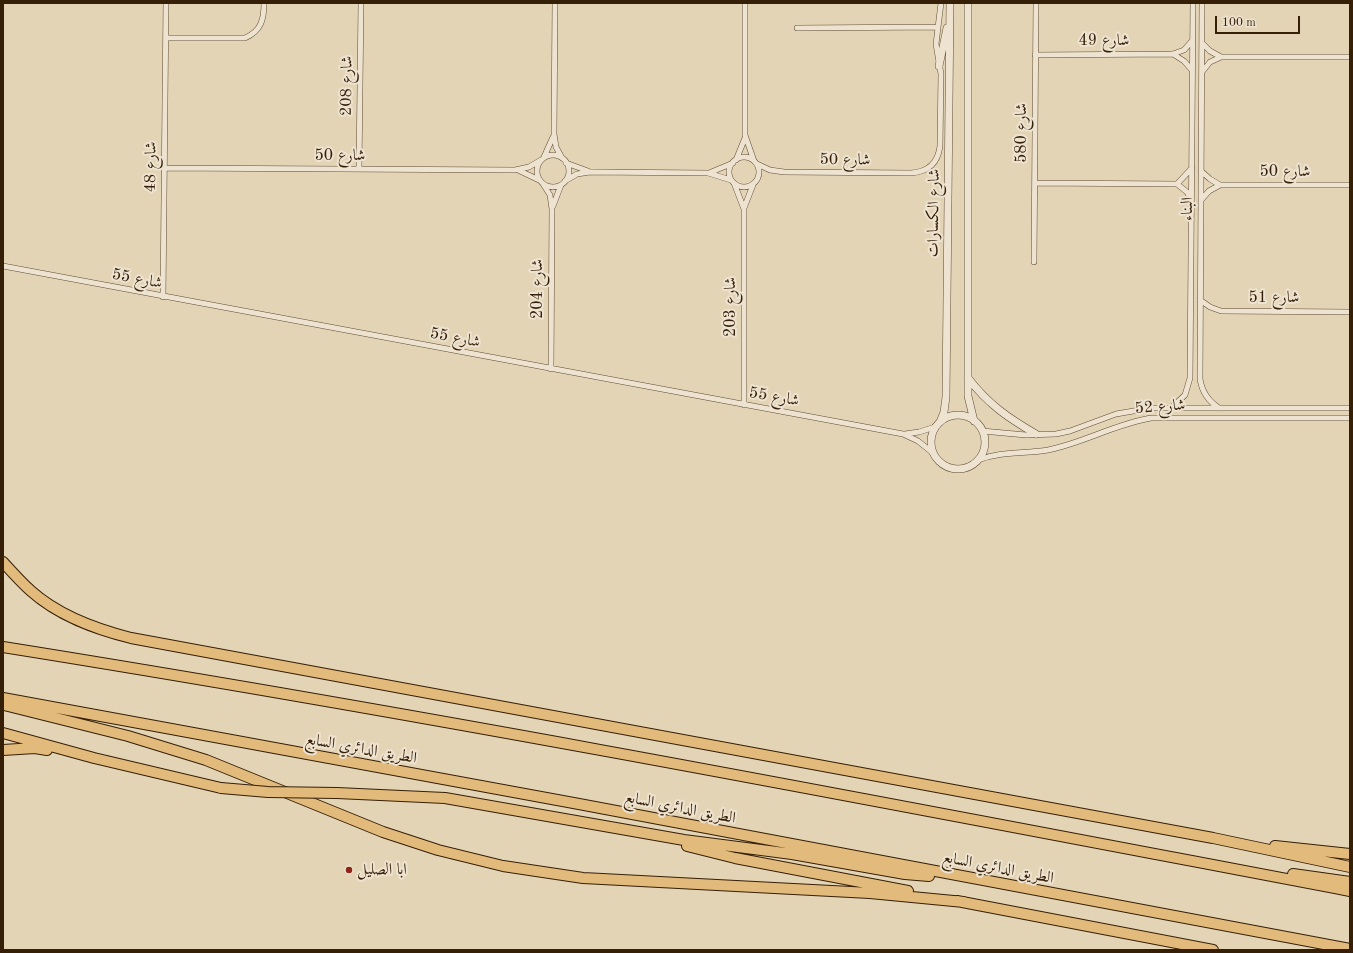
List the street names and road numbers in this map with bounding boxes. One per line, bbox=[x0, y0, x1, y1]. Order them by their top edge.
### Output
street label: شارع 49 bbox=[1079, 31, 1129, 51]
street label: شارع 208 bbox=[337, 56, 357, 116]
street label: شارع 580 bbox=[1012, 103, 1032, 163]
street label: شارع 48 bbox=[141, 141, 161, 193]
street label: شارع 50 bbox=[315, 146, 365, 166]
street label: شارع 50 bbox=[819, 150, 871, 170]
street label: شارع 50 bbox=[1260, 162, 1310, 182]
street label: شارع الكسارات bbox=[924, 169, 944, 257]
street label: البناء bbox=[1178, 197, 1198, 221]
street label: شارع 204 bbox=[528, 259, 548, 319]
street label: شارع 55 bbox=[110, 265, 164, 293]
street label: شارع 203 bbox=[721, 277, 741, 337]
street label: شارع 51 bbox=[1249, 288, 1299, 308]
street label: شارع 55 bbox=[428, 324, 482, 352]
street label: شارع 55 bbox=[747, 383, 801, 411]
street label: شارع 52 bbox=[1134, 396, 1186, 418]
street label: الطريق الدائري السابع bbox=[304, 730, 418, 768]
street label: الطريق الدائري السابع bbox=[623, 788, 737, 828]
street label: الطريق الدائري السابع bbox=[941, 848, 1055, 888]

